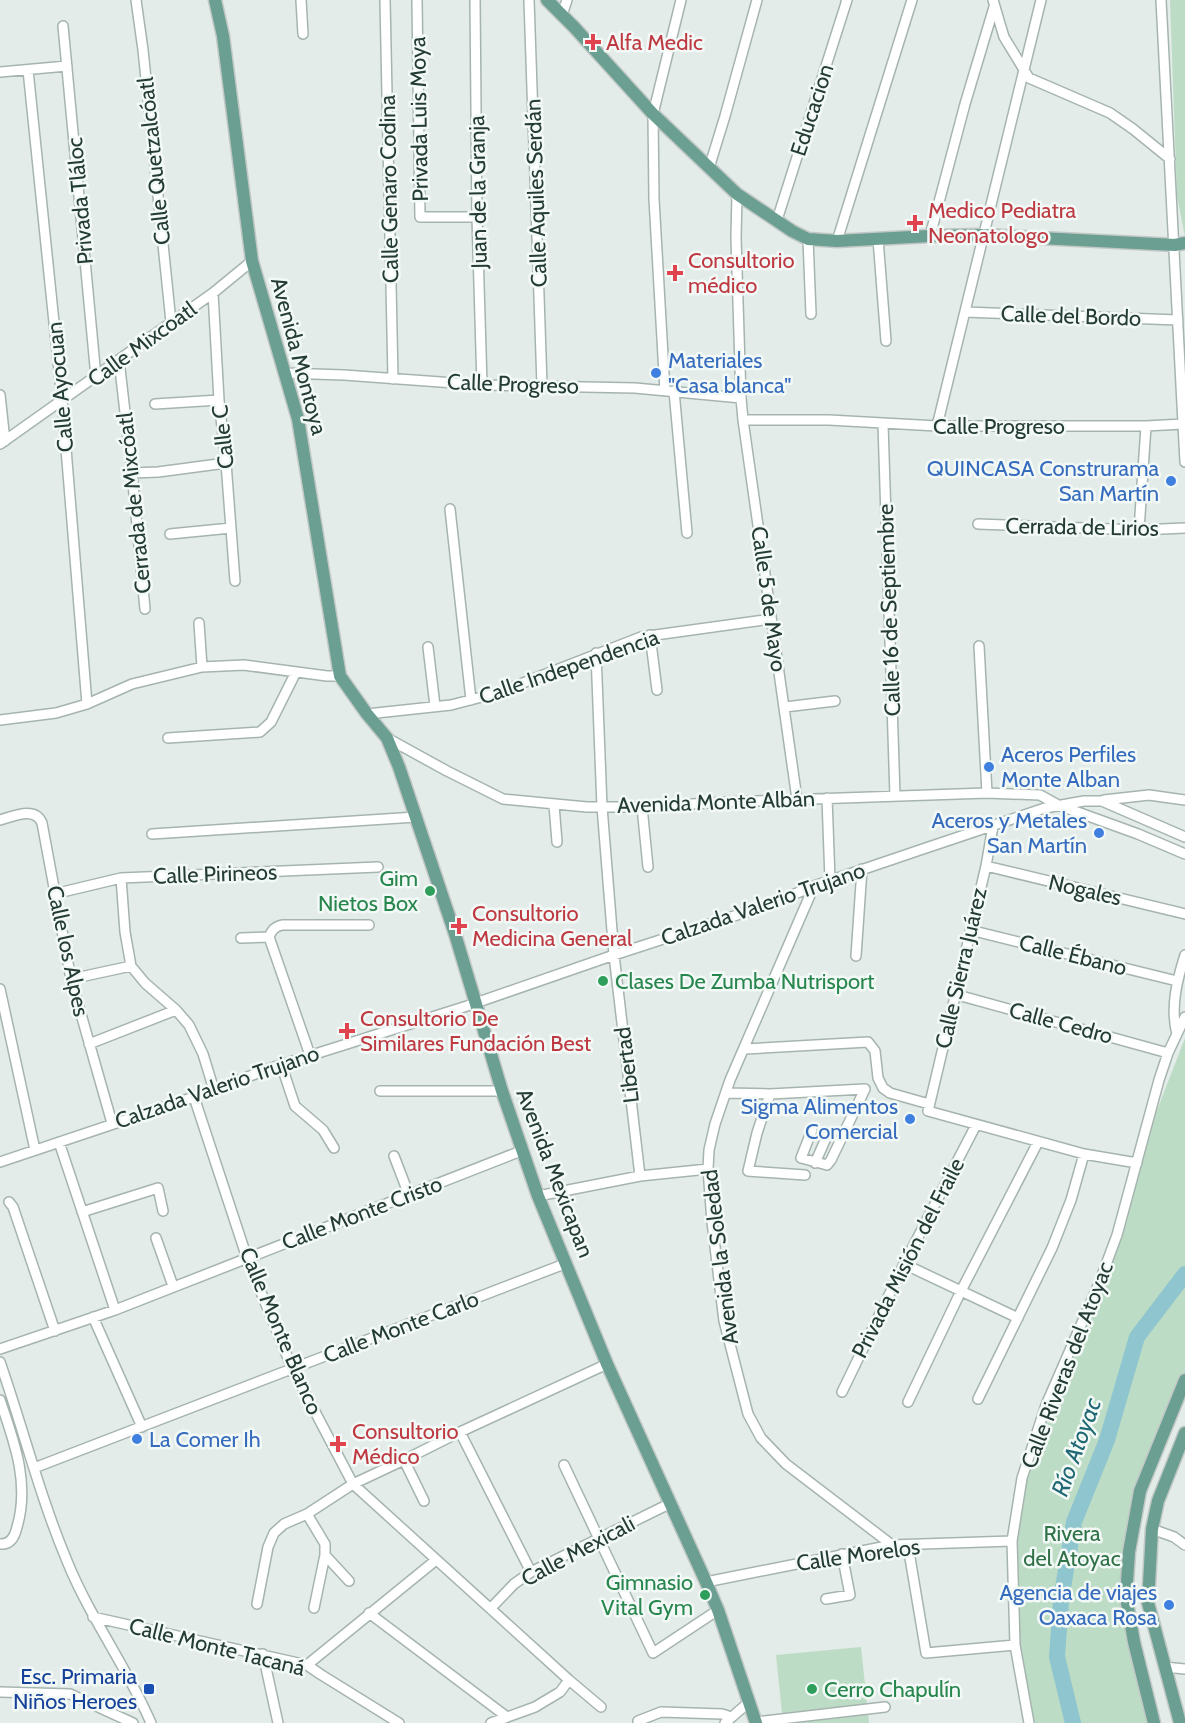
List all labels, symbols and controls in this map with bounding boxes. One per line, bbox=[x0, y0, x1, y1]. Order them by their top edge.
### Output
place label: Alfa Medic bbox=[606, 29, 703, 56]
marker: Alfa Medic bbox=[584, 33, 602, 51]
street label: Privada Luis Moya bbox=[404, 36, 434, 202]
street label: Educacion bbox=[784, 61, 840, 159]
street label: Calle Quetzalcóatl bbox=[132, 75, 176, 246]
street label: Calle Genaro Codina bbox=[374, 94, 404, 283]
street label: Calle Aquiles Serdán bbox=[519, 98, 553, 288]
street label: Juan de la Granja bbox=[463, 115, 493, 270]
street label: Privada Tláloc bbox=[61, 136, 99, 266]
place label: Medico Pediatra Neonatologo bbox=[928, 197, 1077, 249]
marker: Medico Pediatra Neonatologo bbox=[906, 214, 924, 232]
place label: Consultorio médico bbox=[688, 247, 795, 299]
marker: Consultorio médico bbox=[666, 264, 684, 282]
street label: Avenida Montoya bbox=[265, 274, 333, 438]
street label: Calle Mixcoatl bbox=[82, 295, 202, 392]
street label: Calle del Bordo bbox=[1000, 300, 1142, 332]
street label: Calle Ayocuan bbox=[41, 321, 79, 453]
place label: Materiales "Casa blanca" bbox=[668, 347, 791, 399]
marker: Materiales "Casa blanca" bbox=[649, 366, 663, 380]
street label: Calle Progreso bbox=[447, 368, 579, 400]
street label: Calle C bbox=[206, 404, 240, 470]
street label: Cerrada de Mixcóatl bbox=[111, 410, 157, 595]
street label: Calle Progreso bbox=[933, 413, 1065, 440]
place label: QUINCASA Construrama San Martín bbox=[927, 455, 1159, 507]
marker: QUINCASA Construrama San Martín bbox=[1164, 474, 1178, 488]
street label: Calle 16 de Septiembre bbox=[872, 503, 906, 717]
street label: Cerrada de Lirios bbox=[1005, 512, 1159, 542]
street label: Calle 5 de Mayo bbox=[745, 524, 793, 674]
street label: Calle Independencia bbox=[475, 623, 663, 710]
place label: Aceros Perfiles Monte Alban bbox=[1001, 741, 1136, 793]
marker: Aceros Perfiles Monte Alban bbox=[982, 760, 996, 774]
street label: Avenida Monte Albán bbox=[616, 785, 816, 819]
place label: Aceros y Metales San Martín bbox=[931, 807, 1087, 859]
marker: Aceros y Metales San Martín bbox=[1092, 826, 1106, 840]
street label: Calzada Valerio Trujano bbox=[657, 856, 869, 952]
street label: Calle Pirineos bbox=[153, 858, 277, 890]
place label: Gim Nietos Box bbox=[318, 865, 419, 917]
street label: Nogales bbox=[1046, 868, 1124, 912]
street label: Calle los Alpes bbox=[41, 883, 95, 1019]
marker: Gim Nietos Box bbox=[423, 884, 437, 898]
street label: Calle Sierra Juárez bbox=[929, 885, 993, 1051]
place label: Consultorio Medicina General bbox=[472, 900, 633, 952]
marker: Consultorio Medicina General bbox=[450, 917, 468, 935]
street label: Calle Ébano bbox=[1016, 929, 1130, 981]
place label: Clases De Zumba Nutrisport bbox=[615, 968, 875, 995]
marker: Clases De Zumba Nutrisport bbox=[596, 974, 610, 988]
street label: Calle Cedro bbox=[1006, 996, 1116, 1050]
place label: Consultorio De Similares Fundación Best bbox=[360, 1005, 592, 1057]
marker: Consultorio De Similares Fundación Best bbox=[338, 1022, 356, 1040]
street label: Libertad bbox=[609, 1025, 645, 1105]
street label: Calzada Valerio Trujano bbox=[111, 1039, 323, 1135]
street label: Avenida Mexicapan bbox=[510, 1085, 600, 1261]
place label: Sigma Alimentos Comercial bbox=[740, 1093, 899, 1145]
marker: Sigma Alimentos Comercial bbox=[903, 1112, 917, 1126]
street label: Privada Misión del Fraile bbox=[846, 1153, 970, 1363]
street label: Avenida la Soledad bbox=[696, 1168, 744, 1346]
street label: Calle Monte Cristo bbox=[278, 1170, 446, 1256]
street label: Calle Monte Blanco bbox=[234, 1243, 328, 1419]
street label: Calle Riveras del Atoyac bbox=[1015, 1258, 1119, 1472]
street label: Calle Monte Carlo bbox=[320, 1285, 482, 1369]
water label: Río Atoyac bbox=[1045, 1393, 1107, 1500]
place label: Consultorio Médico bbox=[352, 1418, 459, 1470]
place label: La Comer Ih bbox=[149, 1426, 261, 1453]
marker: La Comer Ih bbox=[130, 1432, 144, 1446]
marker: Consultorio Médico bbox=[329, 1435, 347, 1453]
street label: Calle Mexicali bbox=[517, 1510, 639, 1592]
park label: Rivera del Atoyac bbox=[1023, 1520, 1121, 1572]
street label: Calle Morelos bbox=[794, 1533, 922, 1577]
place label: Gimnasio Vital Gym bbox=[601, 1569, 693, 1621]
place label: Agencia de viajes Oaxaca Rosa bbox=[999, 1579, 1157, 1631]
marker: Gimnasio Vital Gym bbox=[698, 1588, 712, 1602]
marker: Agencia de viajes Oaxaca Rosa bbox=[1162, 1598, 1176, 1612]
street label: Calle Monte Tacaná bbox=[126, 1612, 308, 1682]
place label: Esc. Primaria Niños Heroes bbox=[13, 1663, 137, 1715]
place label: Cerro Chapulín bbox=[824, 1676, 961, 1703]
marker: Esc. Primaria Niños Heroes bbox=[142, 1682, 156, 1696]
marker: Cerro Chapulín bbox=[805, 1682, 819, 1696]

